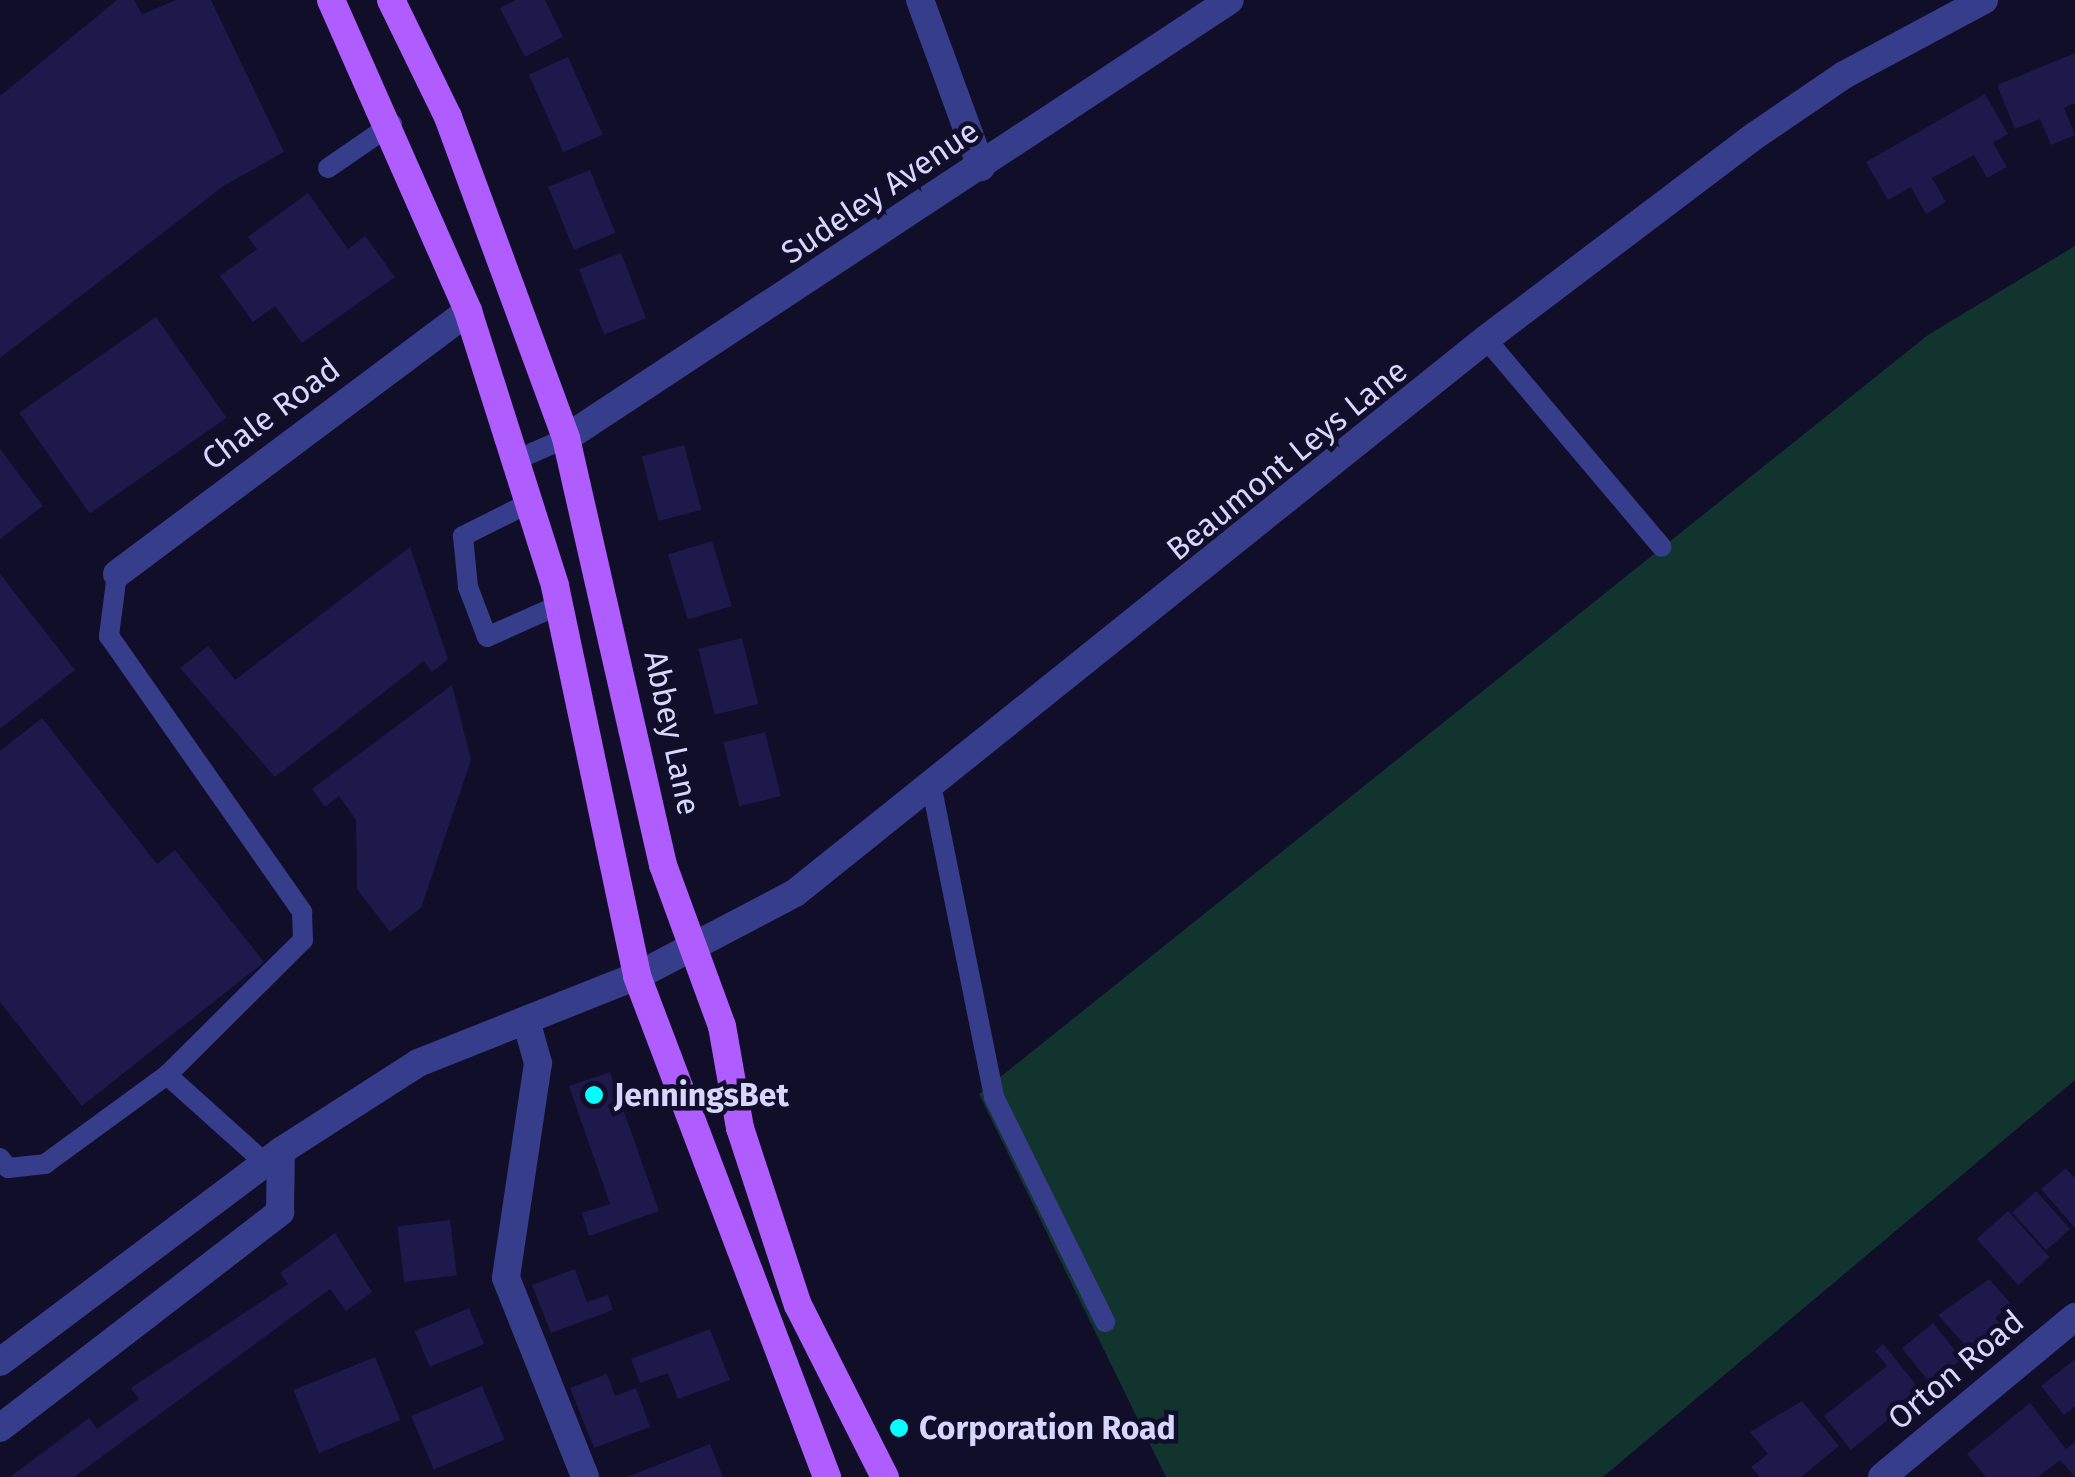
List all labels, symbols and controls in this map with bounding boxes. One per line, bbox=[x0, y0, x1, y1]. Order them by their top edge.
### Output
street label: Sudeley Avenue bbox=[774, 112, 986, 272]
street label: Chale Road bbox=[195, 350, 347, 478]
street label: Beaumont Leys Lane bbox=[1159, 351, 1415, 569]
street label: Abbey Lane bbox=[636, 647, 708, 819]
place label: JenningsBet bbox=[614, 1076, 789, 1114]
marker: JenningsBet bbox=[583, 1084, 605, 1106]
street label: Orton Road bbox=[1880, 1302, 2032, 1438]
place label: Corporation Road bbox=[919, 1409, 1176, 1447]
marker: Corporation Road bbox=[888, 1417, 910, 1439]

